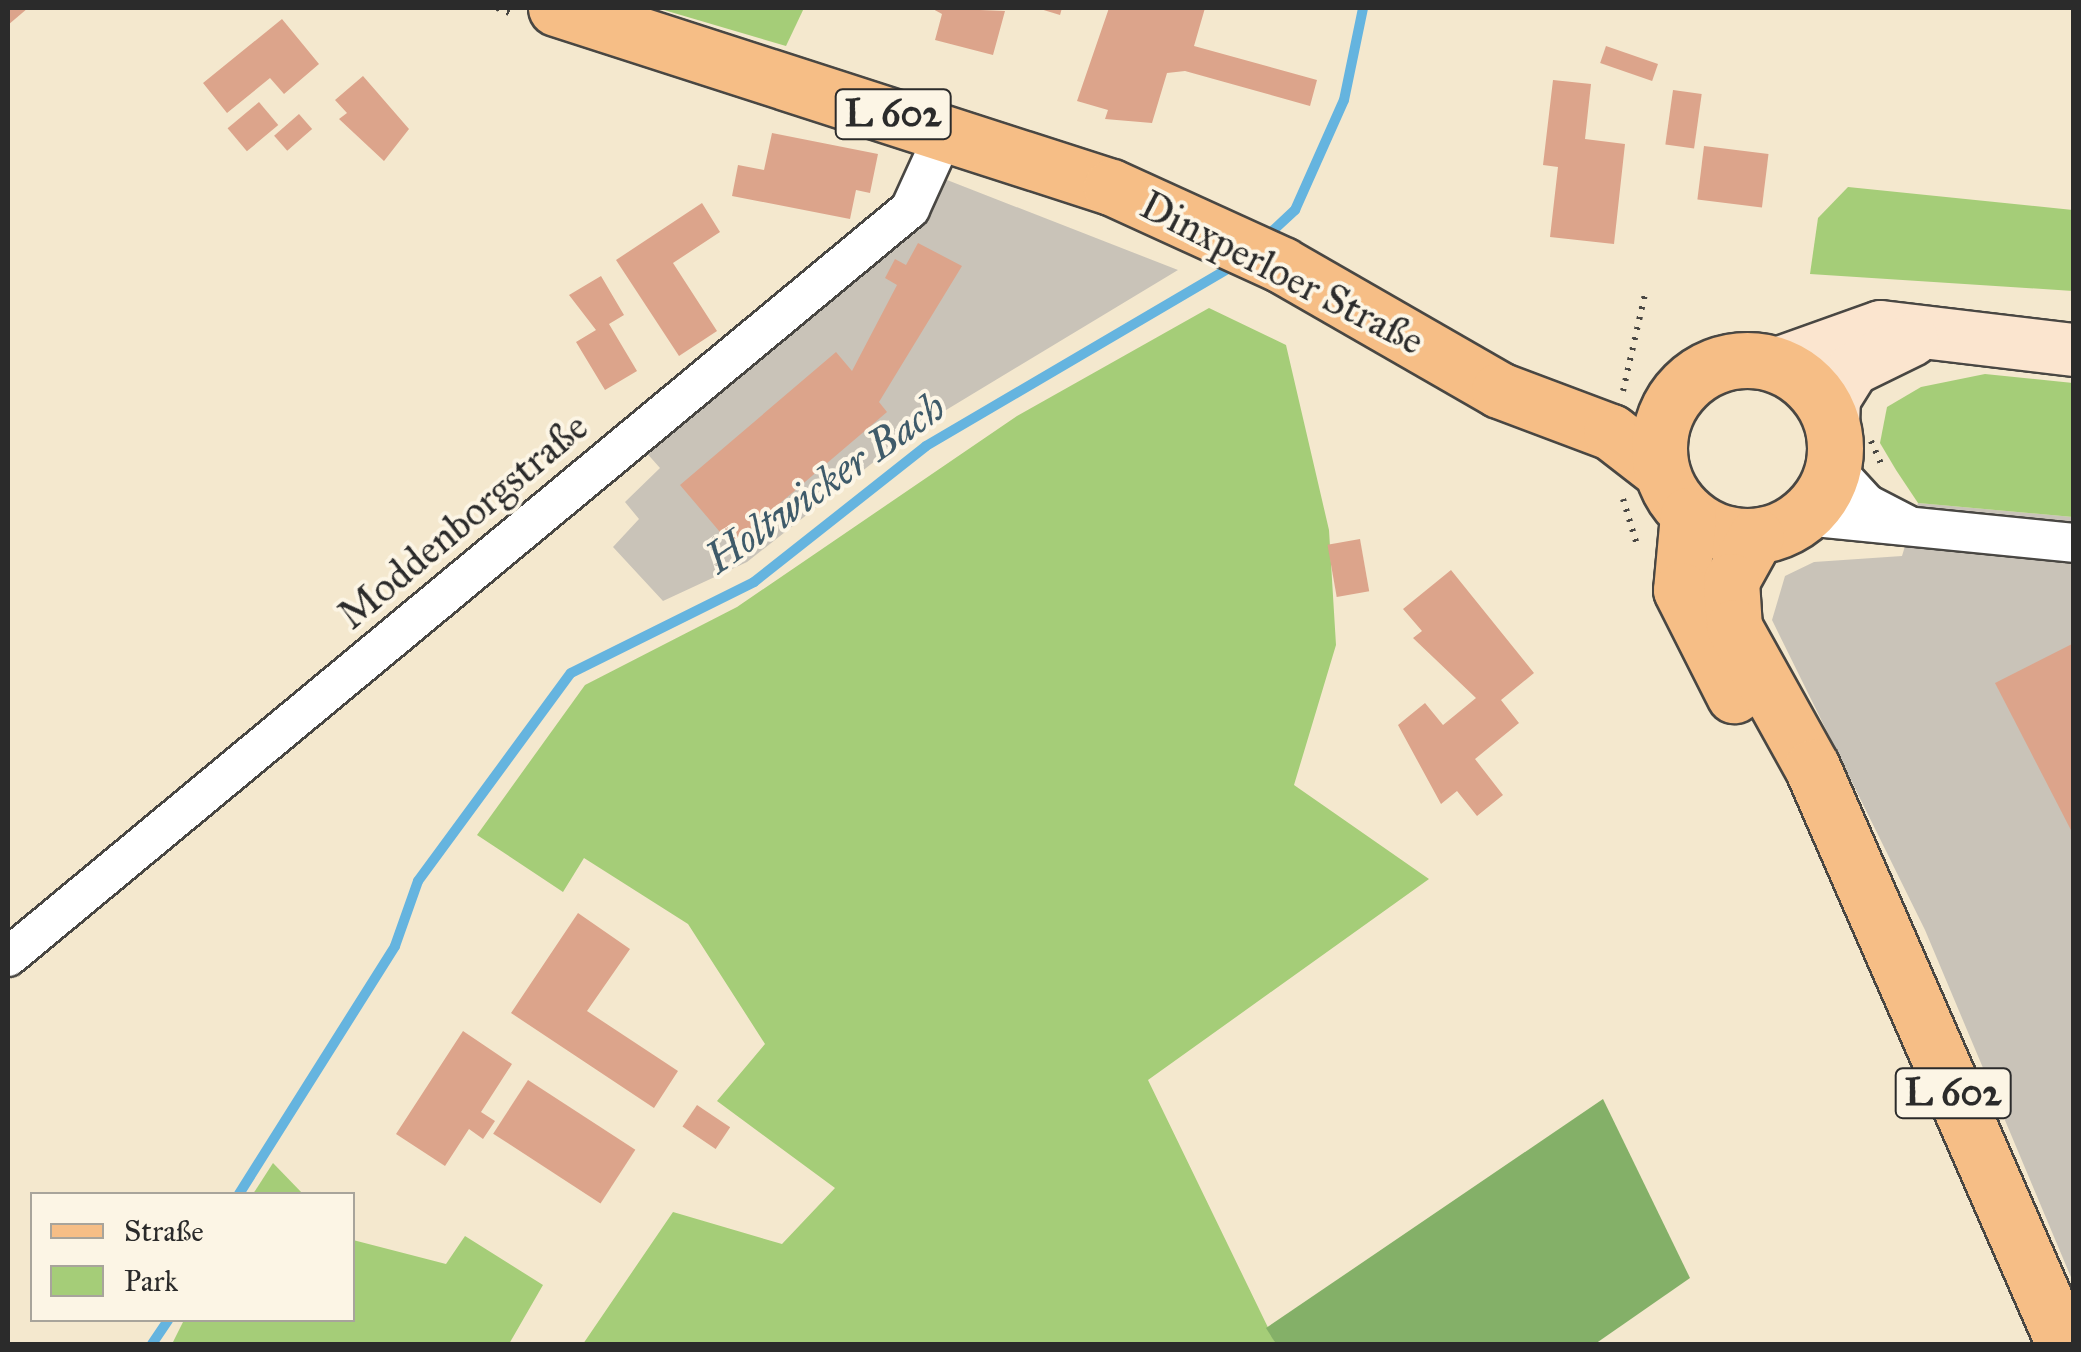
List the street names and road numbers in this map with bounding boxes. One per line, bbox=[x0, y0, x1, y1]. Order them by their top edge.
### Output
road number: L 602 bbox=[833, 81, 953, 147]
street label: Dinxperloer Straße bbox=[1132, 181, 1432, 365]
street label: Moddenborgstraße bbox=[328, 403, 598, 639]
road number: L 602 bbox=[1893, 1060, 2013, 1126]

